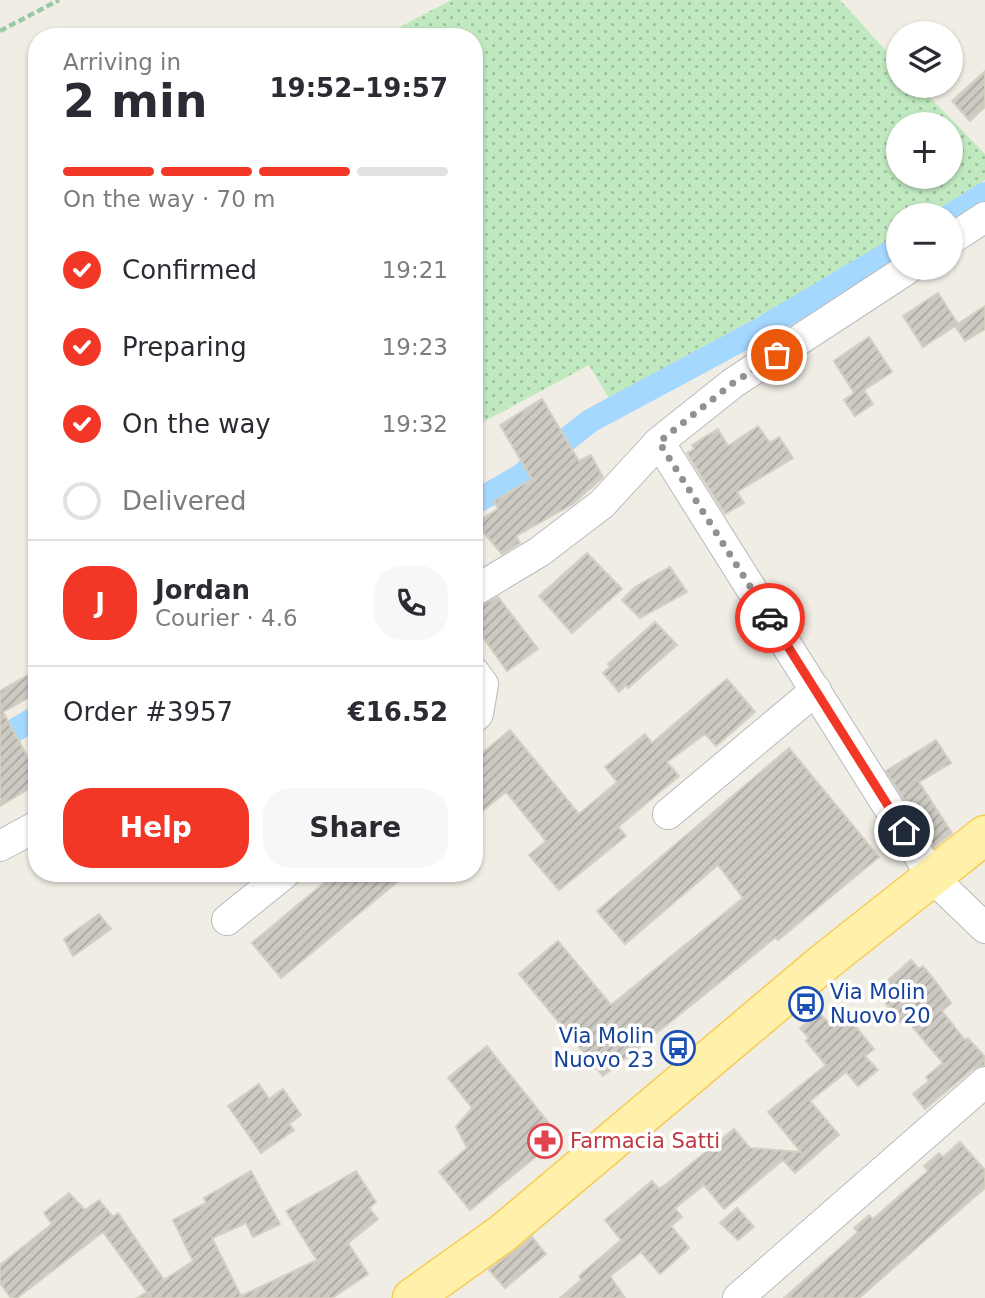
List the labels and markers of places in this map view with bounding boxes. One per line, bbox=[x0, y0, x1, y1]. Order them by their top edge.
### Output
pin bbox=[747, 325, 807, 385]
pin bbox=[874, 801, 934, 861]
place label: Via Molin Nuovo 20 bbox=[830, 980, 931, 1028]
bus stop icon: Via Molin Nuovo 20 bbox=[787, 985, 825, 1023]
place label: Via Molin Nuovo 23 bbox=[553, 1024, 654, 1072]
bus stop icon: Via Molin Nuovo 23 bbox=[659, 1029, 697, 1067]
pharmacy icon: Farmacia Satti bbox=[526, 1122, 564, 1160]
place label: Farmacia Satti bbox=[570, 1129, 720, 1153]

